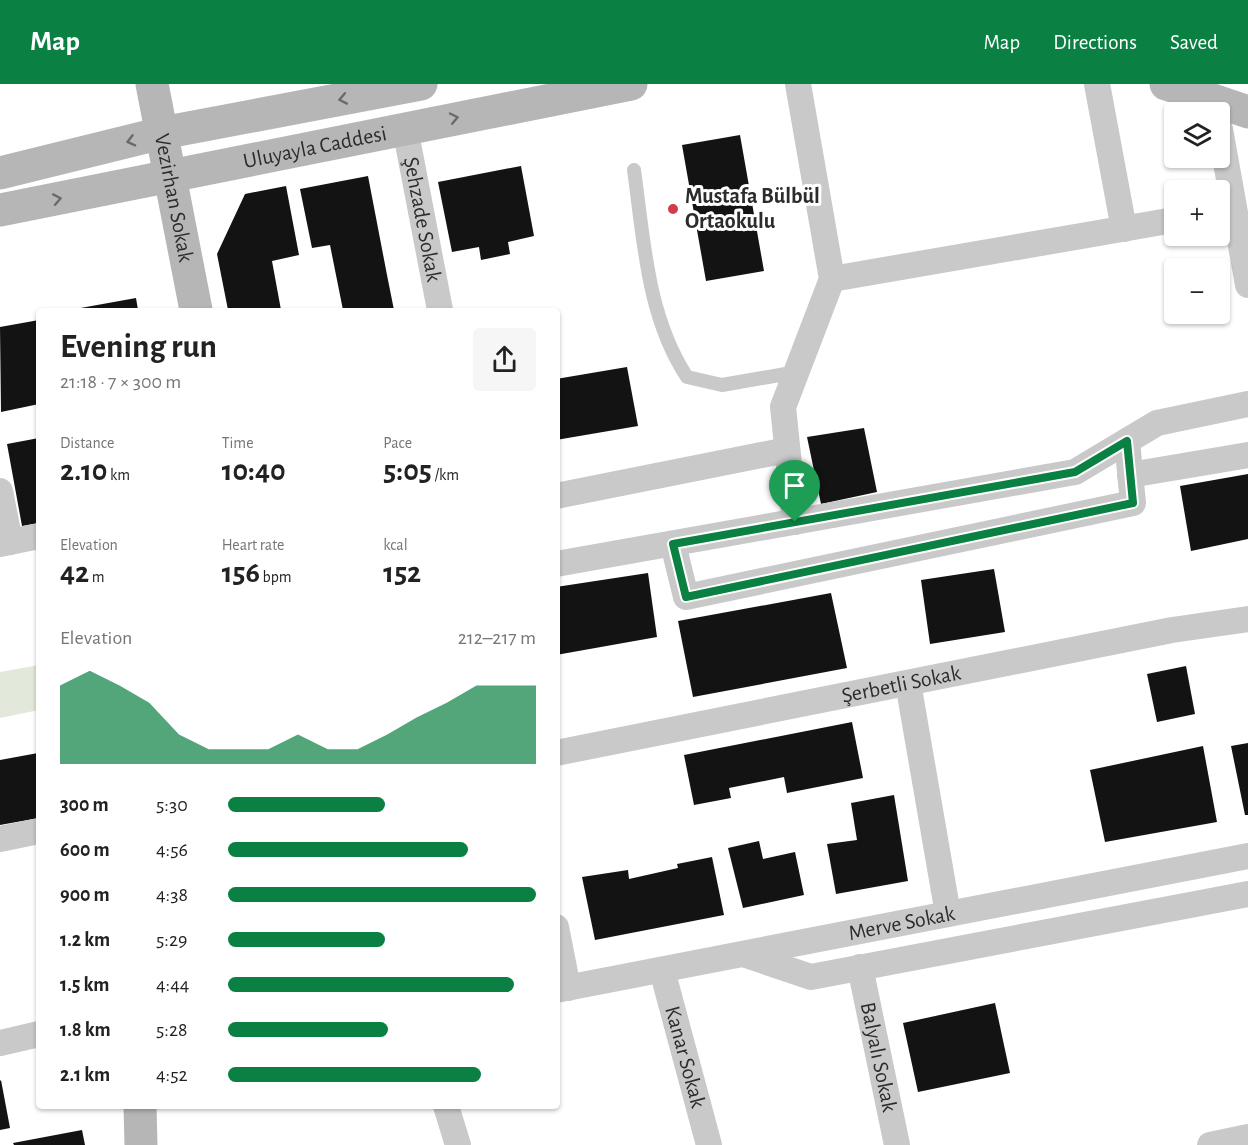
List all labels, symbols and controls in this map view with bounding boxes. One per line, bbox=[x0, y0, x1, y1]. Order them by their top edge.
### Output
text: Map bbox=[30, 28, 80, 56]
text: Map bbox=[984, 32, 1020, 53]
text: Directions bbox=[1053, 32, 1137, 53]
text: Saved bbox=[1170, 32, 1218, 53]
one-way arrow bbox=[338, 92, 348, 105]
map controls bbox=[1164, 102, 1230, 324]
button: layers bbox=[1164, 102, 1230, 168]
one-way arrow bbox=[449, 112, 459, 125]
street label: Uluyayla Caddesi bbox=[241, 122, 388, 172]
street label: Vezirhan Sokak bbox=[151, 132, 197, 264]
one-way arrow bbox=[126, 134, 136, 147]
street label: Şehzade Sokak bbox=[400, 155, 445, 284]
button: + bbox=[1164, 180, 1230, 246]
place label: Mustafa Bülbül Ortaokulu bbox=[685, 185, 820, 232]
one-way arrow bbox=[52, 193, 62, 206]
marker: Mustafa Bülbül Ortaokulu bbox=[666, 202, 680, 216]
button: − bbox=[1164, 258, 1230, 324]
button: share bbox=[473, 328, 536, 391]
text: Evening run bbox=[60, 331, 217, 364]
text: 21:18 · 7 × 300 m bbox=[60, 372, 181, 392]
text: Distance bbox=[60, 435, 114, 451]
text: Time bbox=[222, 435, 254, 451]
text: Pace bbox=[383, 435, 412, 451]
text: 2.10 bbox=[60, 456, 107, 486]
text: 10:40 bbox=[222, 456, 286, 486]
text: 5:05 bbox=[383, 456, 432, 486]
pin bbox=[769, 460, 820, 522]
text: km bbox=[107, 467, 130, 483]
text: /km bbox=[432, 467, 459, 483]
icon: arrive bbox=[778, 469, 811, 502]
text: Elevation bbox=[60, 537, 118, 553]
text: Heart rate bbox=[222, 537, 284, 553]
text: kcal bbox=[383, 537, 408, 553]
text: 42 bbox=[60, 558, 89, 588]
text: 156 bbox=[222, 558, 260, 588]
text: 152 bbox=[383, 558, 421, 588]
text: m bbox=[89, 569, 105, 585]
text: bpm bbox=[260, 569, 292, 585]
text: Elevation bbox=[60, 628, 132, 648]
text: 212–217 m bbox=[458, 628, 536, 648]
street label: Şerbetli Sokak bbox=[840, 661, 963, 707]
text: 300 m bbox=[60, 795, 109, 815]
text: 5:30 bbox=[156, 795, 188, 815]
text: 600 m bbox=[60, 840, 110, 860]
text: 4:56 bbox=[156, 840, 188, 860]
text: 900 m bbox=[60, 885, 110, 905]
text: 4:38 bbox=[156, 885, 188, 905]
street label: Merve Sokak bbox=[847, 902, 957, 944]
text: 1.2 km bbox=[60, 930, 110, 950]
text: 5:29 bbox=[156, 930, 187, 950]
text: 1.5 km bbox=[60, 975, 109, 995]
text: 4:44 bbox=[156, 975, 189, 995]
street label: Balyalı Sokak bbox=[857, 1000, 901, 1114]
street label: Kanar Sokak bbox=[661, 1004, 710, 1110]
text: 1.8 km bbox=[60, 1020, 111, 1040]
text: 5:28 bbox=[156, 1020, 188, 1040]
text: 2.1 km bbox=[60, 1065, 110, 1085]
text: 4:52 bbox=[156, 1065, 188, 1085]

